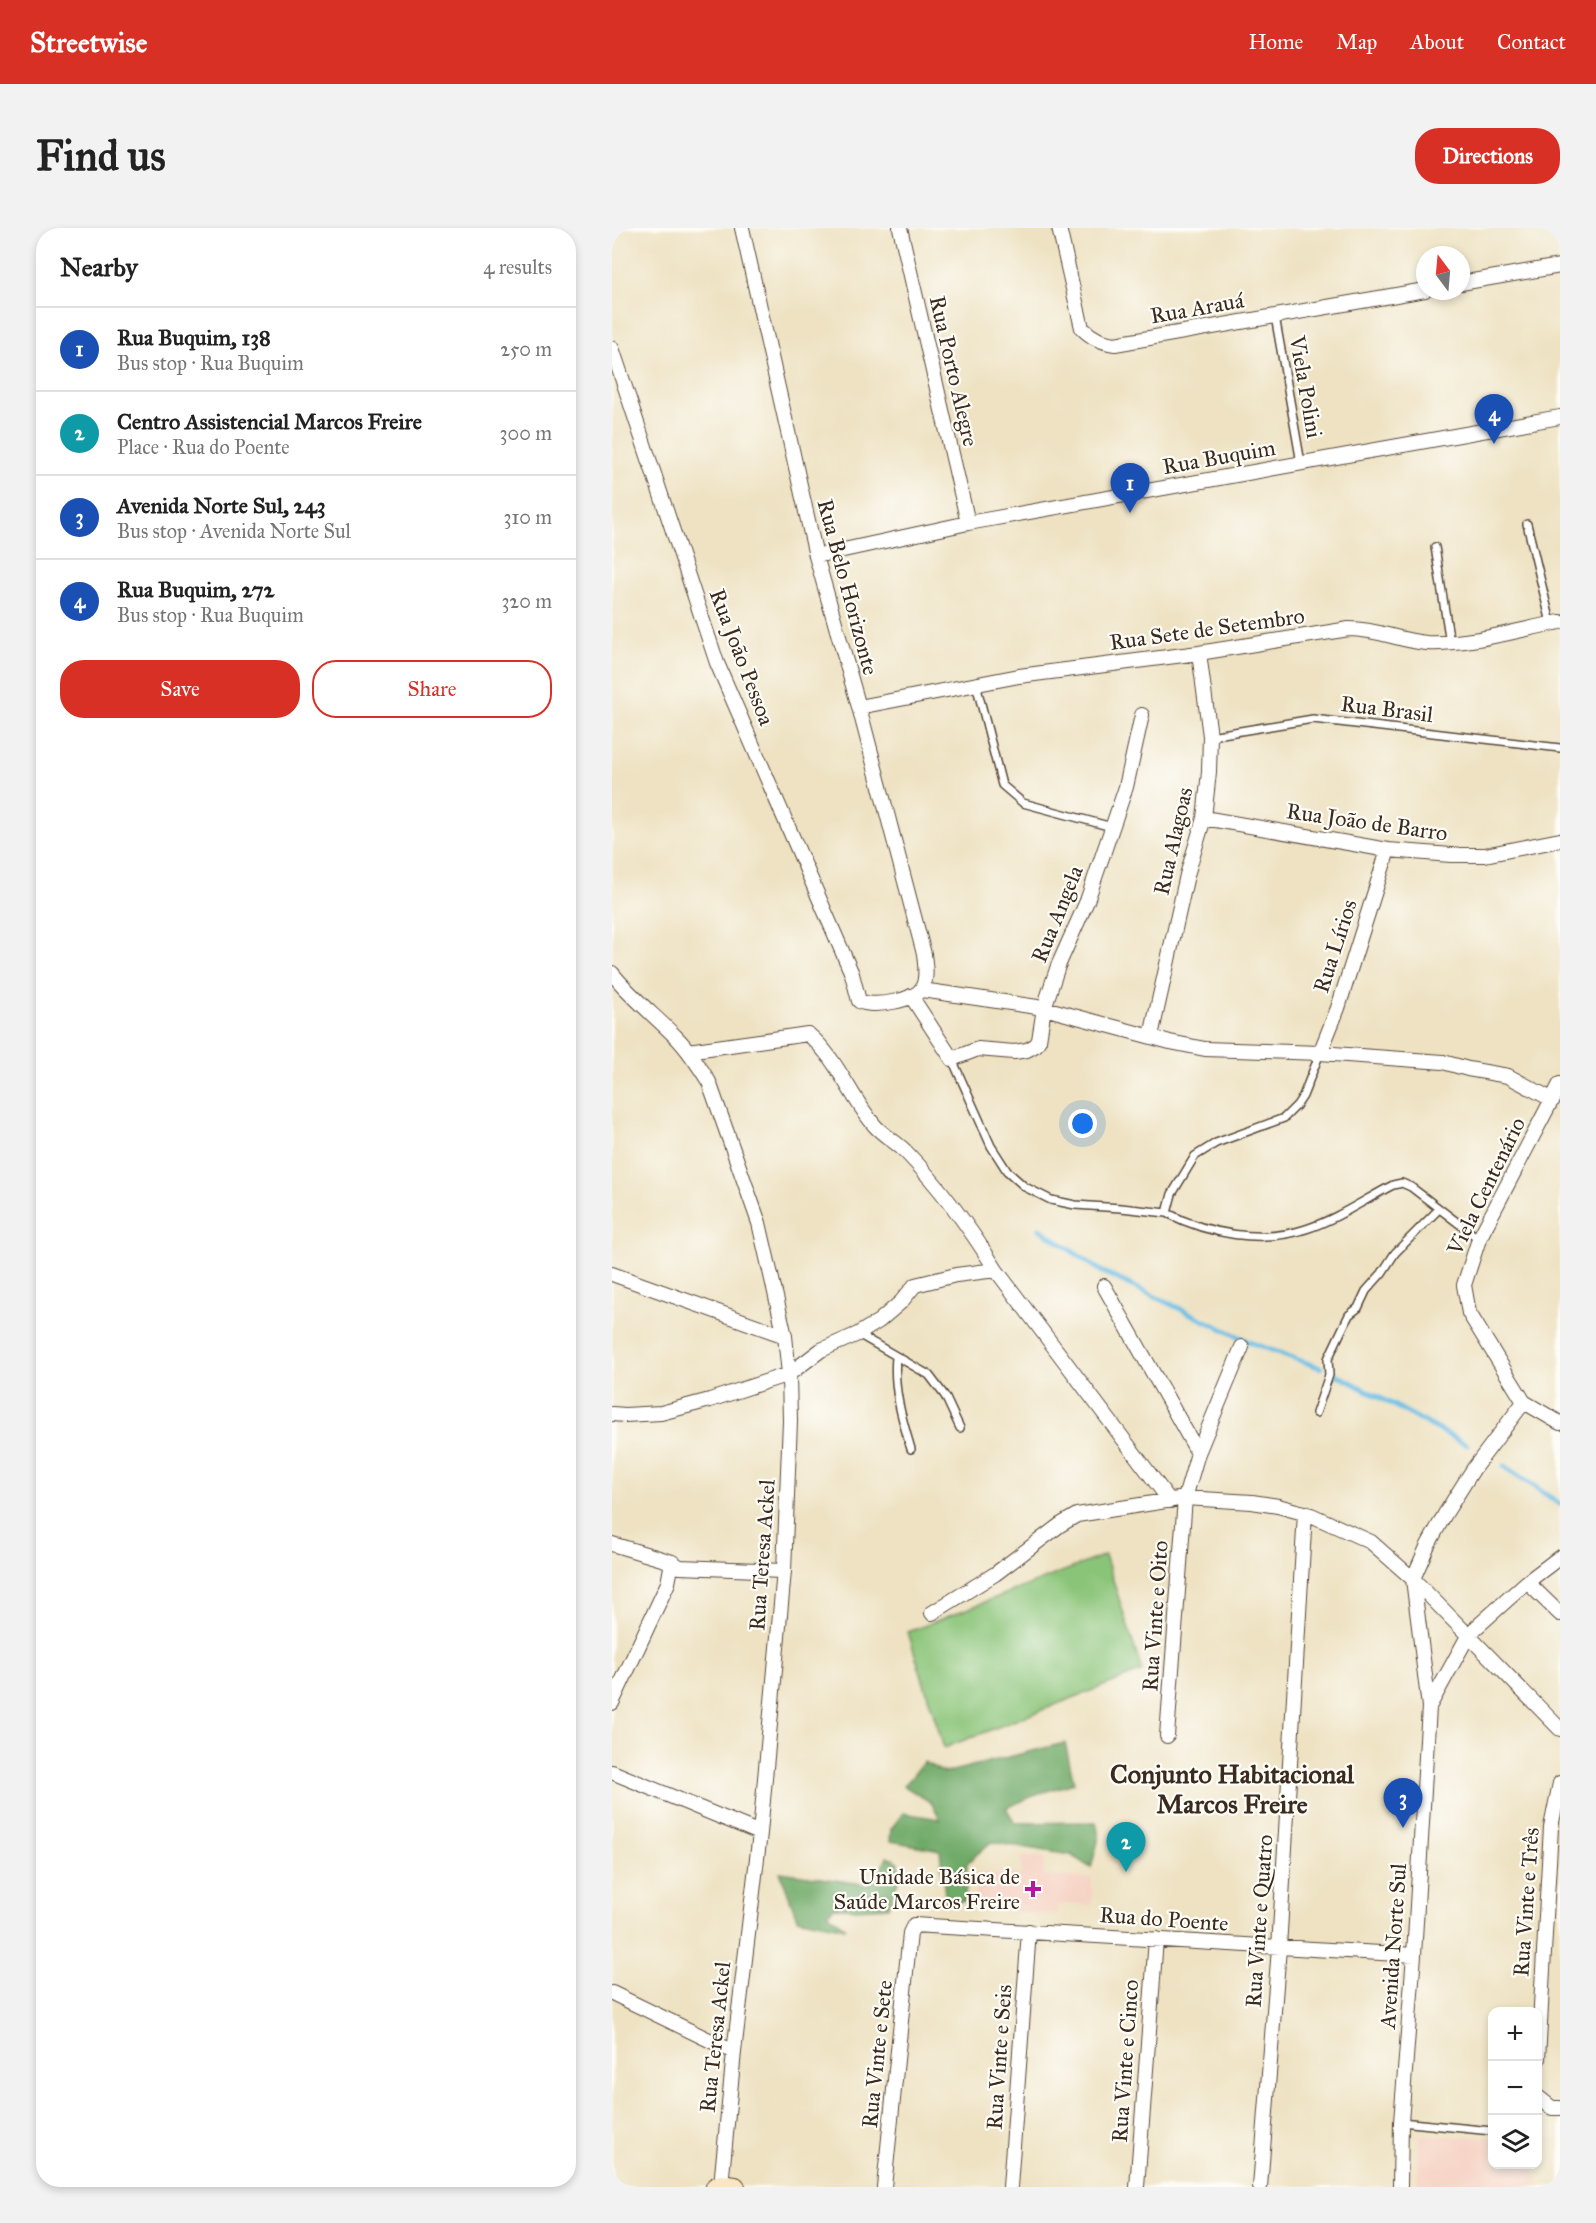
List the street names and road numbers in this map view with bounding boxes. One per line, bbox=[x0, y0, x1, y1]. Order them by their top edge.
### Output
street label: Rua Arauá bbox=[1148, 286, 1247, 329]
street label: Rua Porto Alegre bbox=[924, 293, 984, 449]
street label: Viela Polini bbox=[1284, 333, 1328, 440]
street label: Rua Buquim bbox=[1160, 434, 1278, 480]
street label: Rua Belo Horizonte bbox=[812, 496, 884, 678]
street label: Rua João Pessoa bbox=[704, 585, 781, 730]
street label: Rua Sete de Setembro bbox=[1108, 602, 1306, 656]
street label: Rua Brasil bbox=[1339, 690, 1435, 728]
street label: Rua Alagoas bbox=[1147, 784, 1199, 898]
street label: Rua João de Barro bbox=[1285, 797, 1449, 847]
street label: Rua Angela bbox=[1025, 861, 1089, 967]
street label: Rua Lírios bbox=[1307, 896, 1363, 996]
street label: Viela Centenário bbox=[1441, 1113, 1531, 1260]
street label: Rua Teresa Ackel bbox=[743, 1478, 781, 1632]
street label: Rua Vinte e Oito bbox=[1136, 1539, 1174, 1693]
street label: Rua Vinte e Três bbox=[1507, 1826, 1545, 1978]
street label: Rua Vinte e Quatro bbox=[1239, 1834, 1279, 2008]
street label: Avenida Norte Sul bbox=[1374, 1862, 1412, 2031]
street label: Rua do Poente bbox=[1099, 1901, 1229, 1937]
street label: Rua Teresa Ackel bbox=[694, 1960, 736, 2114]
street label: Rua Vinte e Sete bbox=[856, 1979, 898, 2129]
street label: Rua Vinte e Cinco bbox=[1106, 1979, 1144, 2143]
street label: Rua Vinte e Seis bbox=[980, 1983, 1018, 2131]

